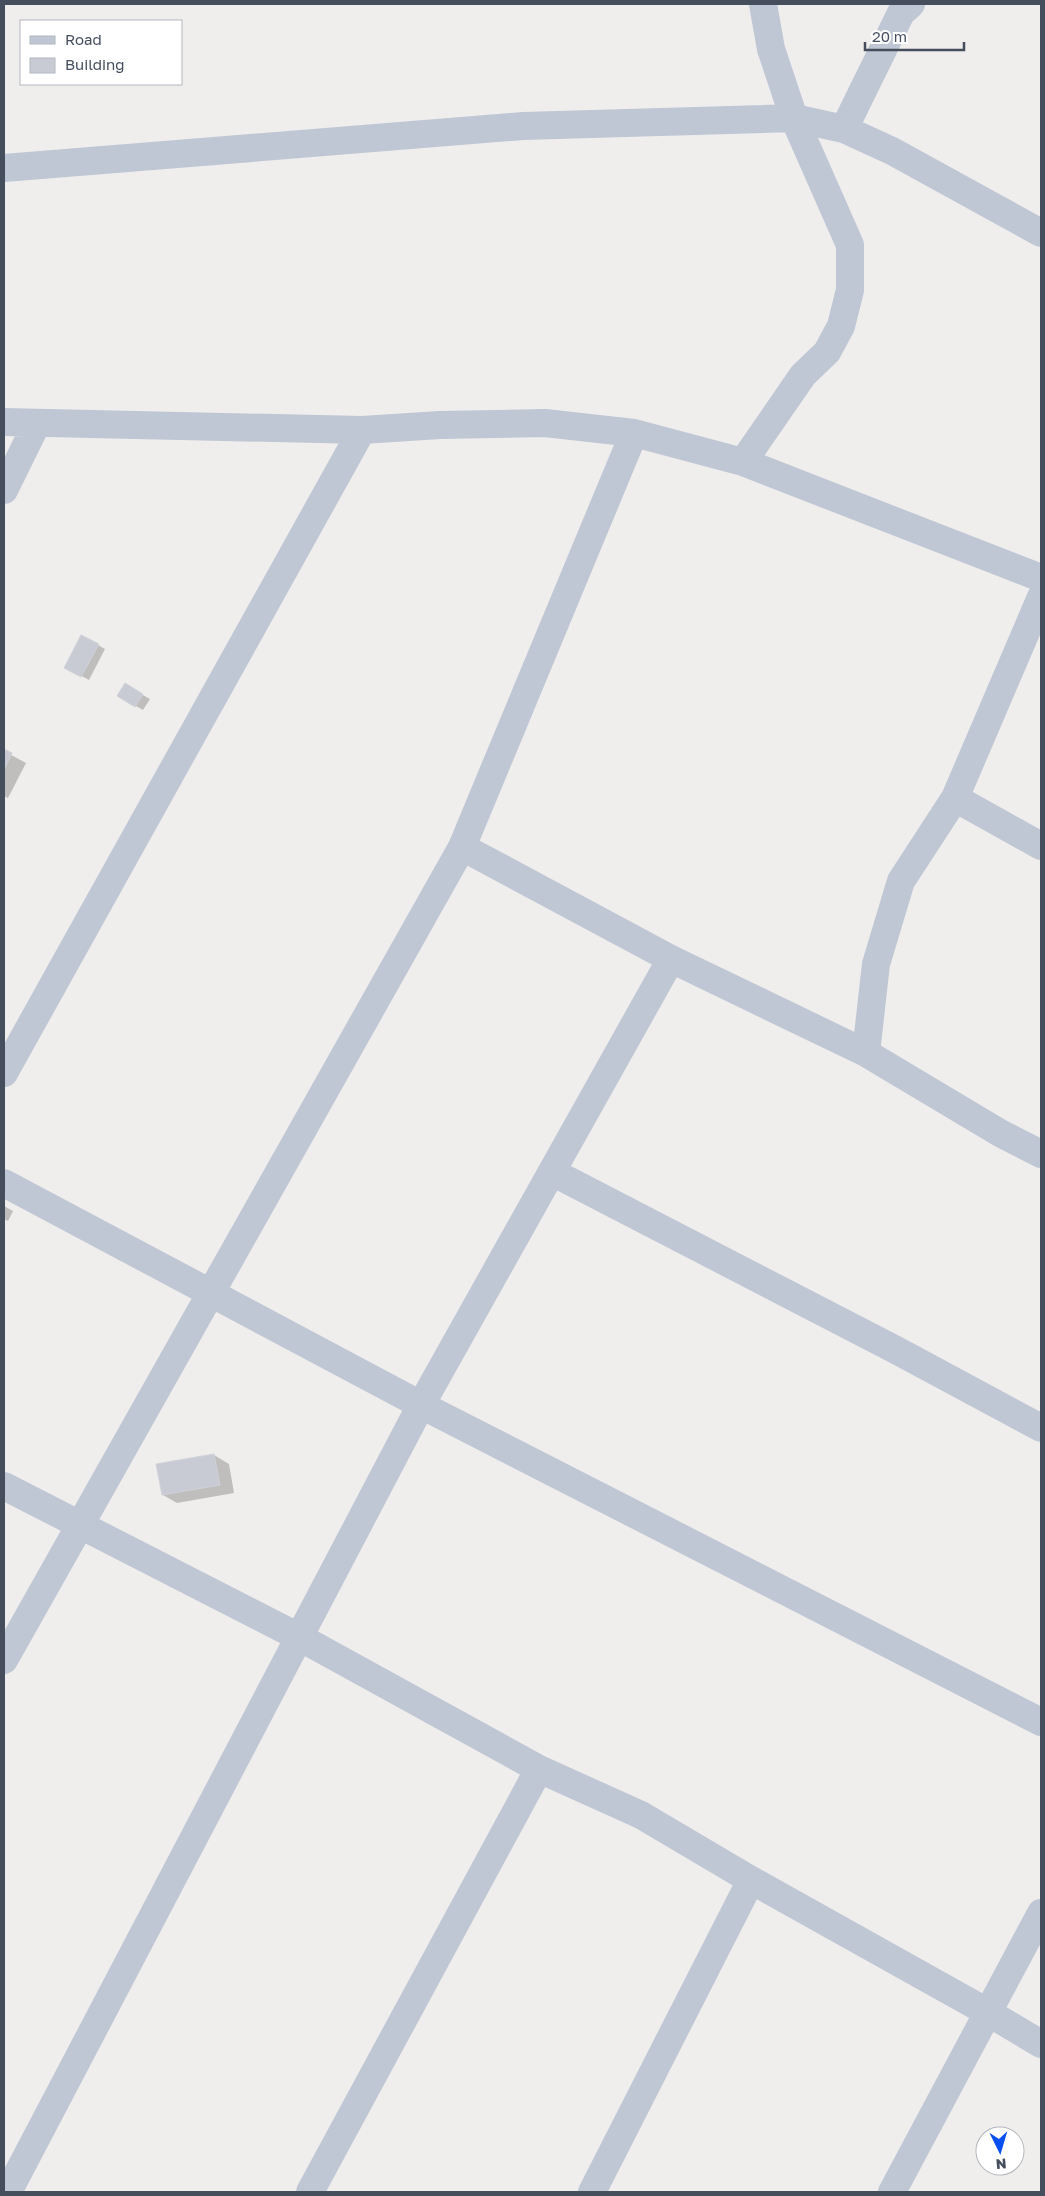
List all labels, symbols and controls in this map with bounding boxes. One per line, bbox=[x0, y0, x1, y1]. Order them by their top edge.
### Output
legend bbox=[20, 20, 182, 85]
scale bar bbox=[865, 20, 964, 52]
text: 20 m bbox=[872, 27, 907, 45]
text: Road bbox=[65, 30, 102, 48]
text: Building bbox=[65, 55, 125, 73]
north arrow bbox=[975, 2126, 1025, 2176]
text: N bbox=[995, 2156, 1007, 2173]

